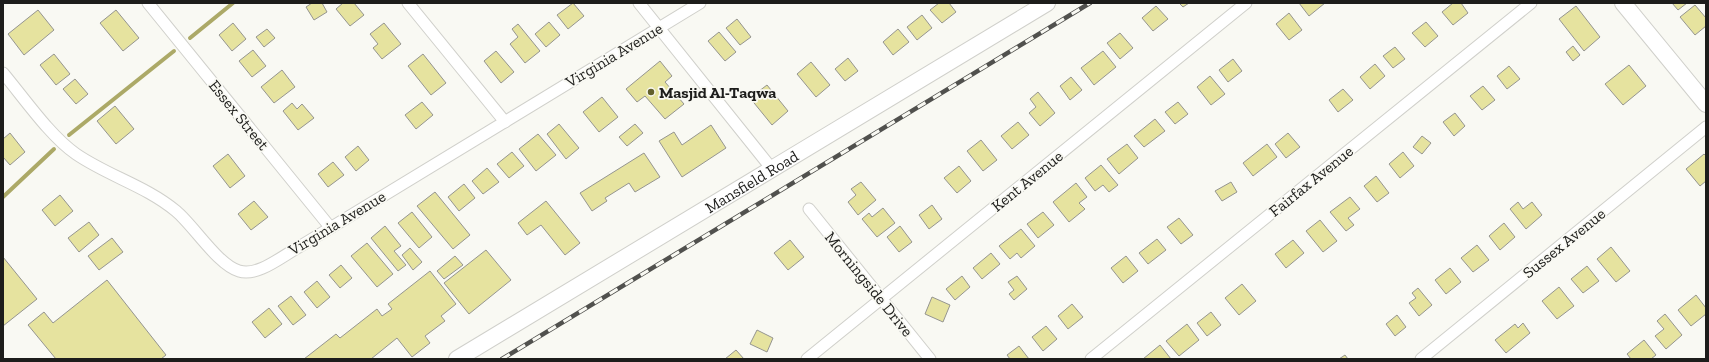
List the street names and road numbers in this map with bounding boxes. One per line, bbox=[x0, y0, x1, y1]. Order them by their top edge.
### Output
street label: Virginia Avenue bbox=[561, 19, 666, 92]
street label: Essex Street bbox=[205, 76, 273, 154]
street label: Fairfax Avenue bbox=[1265, 141, 1357, 221]
street label: Mansfield Road bbox=[701, 146, 802, 217]
street label: Kent Avenue bbox=[987, 146, 1067, 216]
street label: Virginia Avenue bbox=[284, 187, 389, 260]
street label: Sussex Avenue bbox=[1519, 204, 1609, 282]
street label: Morningside Drive bbox=[821, 228, 917, 340]

